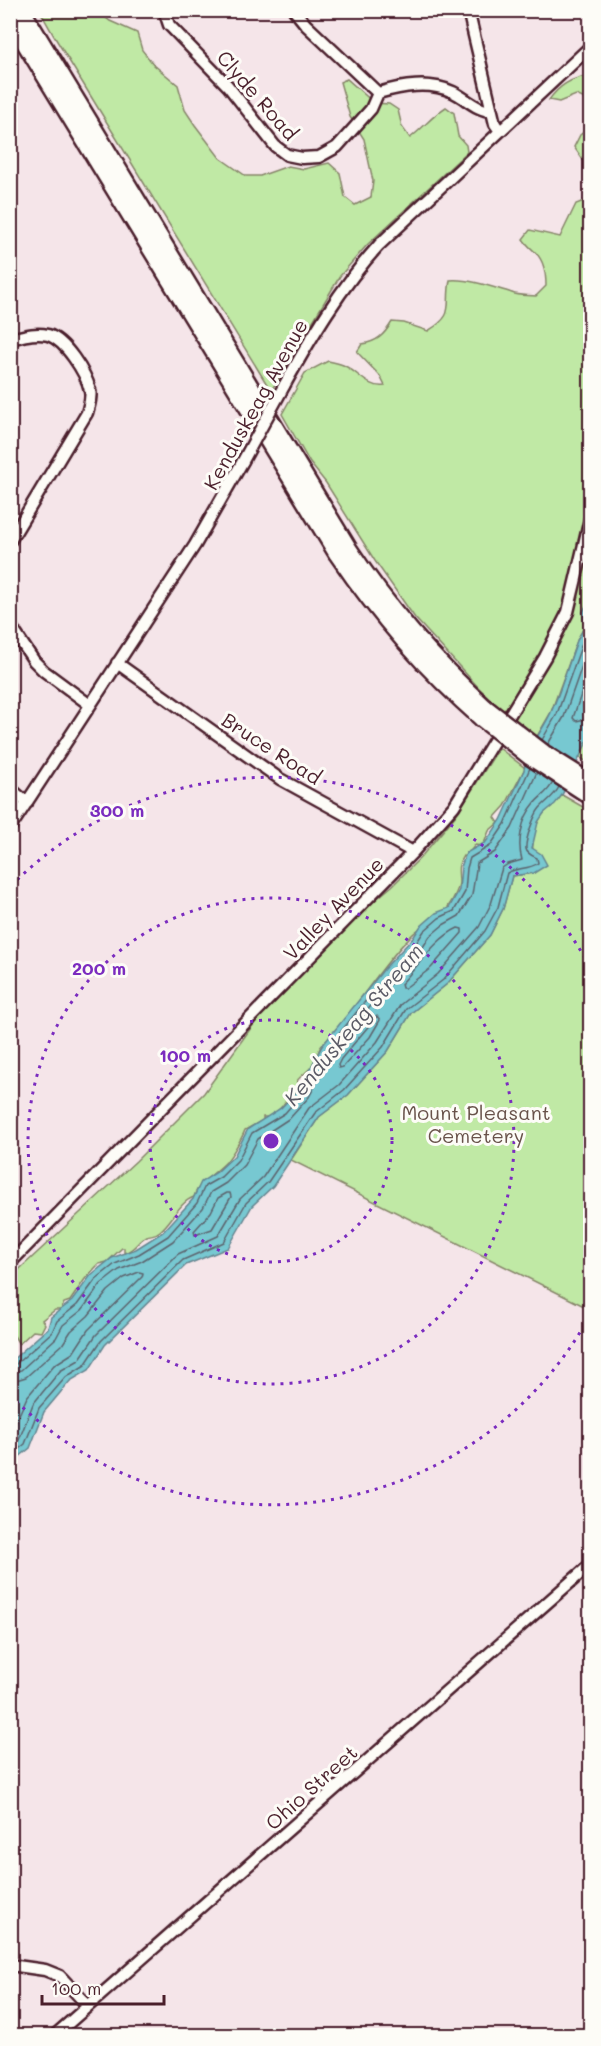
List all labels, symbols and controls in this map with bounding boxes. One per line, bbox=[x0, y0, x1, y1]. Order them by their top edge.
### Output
street label: Clyde Road bbox=[212, 45, 304, 145]
street label: Kenduskeag Avenue bbox=[197, 314, 313, 494]
street label: Bruce Road bbox=[217, 706, 327, 790]
text: 300 m bbox=[90, 798, 144, 822]
street label: Valley Avenue bbox=[277, 851, 389, 965]
water label: Kenduskeag Stream bbox=[277, 938, 429, 1110]
text: 200 m bbox=[72, 956, 126, 980]
text: 100 m bbox=[159, 1043, 211, 1067]
park label: Mount Pleasant Cemetery bbox=[401, 1099, 551, 1148]
centre of rings bbox=[261, 1131, 281, 1151]
street label: Ohio Street bbox=[260, 1739, 362, 1835]
scale bar bbox=[42, 1968, 164, 2006]
text: 100 m bbox=[51, 1976, 101, 2000]

